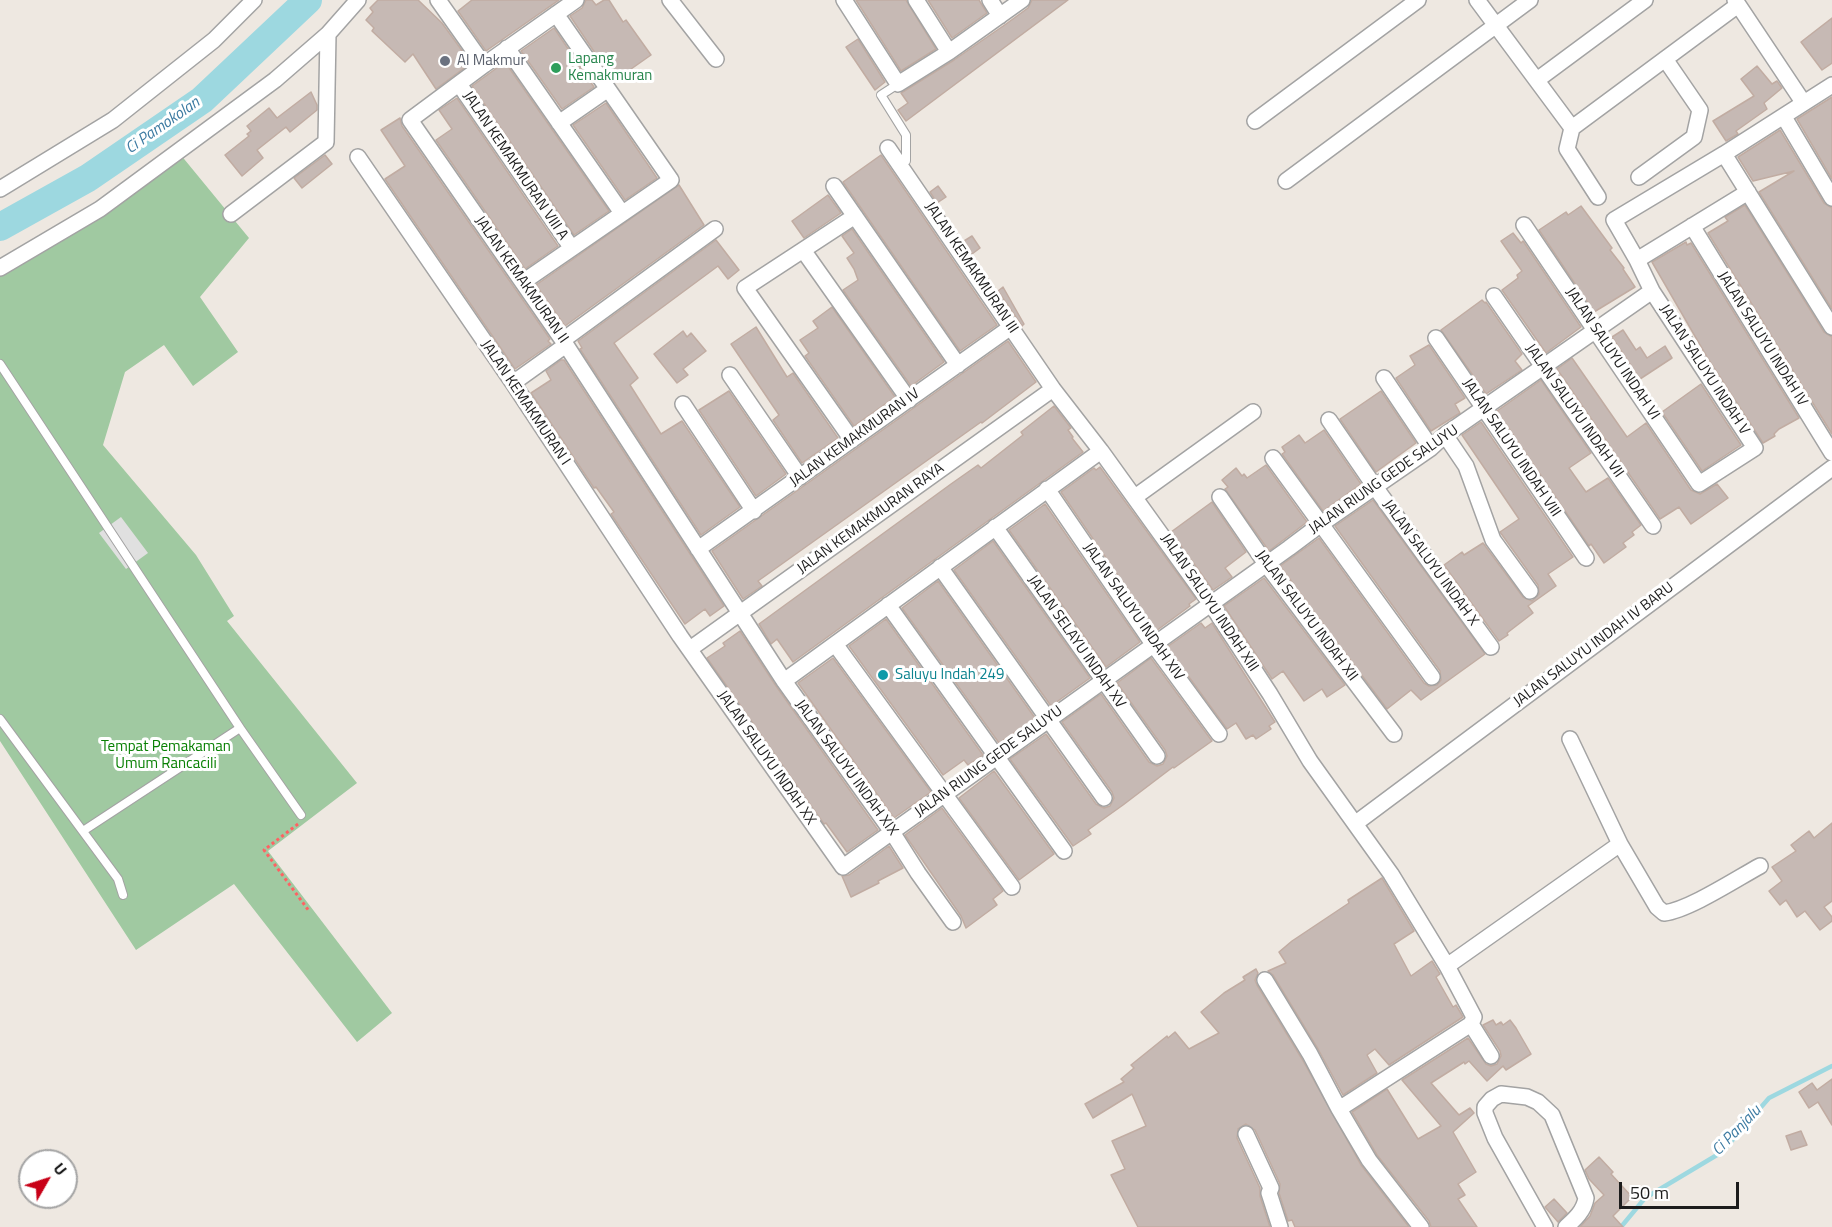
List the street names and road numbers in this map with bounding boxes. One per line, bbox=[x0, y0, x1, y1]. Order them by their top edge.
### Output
street label: JALAN KEMAKMURAN VIII A bbox=[458, 88, 572, 244]
street label: JALAN KEMAKMURAN III bbox=[920, 199, 1022, 337]
street label: JALAN KEMAKMURAN II bbox=[470, 213, 572, 347]
street label: JALAN SALUYU INDAH IV bbox=[1713, 268, 1811, 410]
street label: JALAN SALUYU INDAH VI bbox=[1561, 285, 1663, 423]
street label: JALAN SALUYU INDAH V bbox=[1655, 301, 1753, 439]
street label: JALAN KEMAKMURAN I bbox=[476, 337, 574, 469]
street label: JALAN SALUYU INDAH VII bbox=[1521, 341, 1627, 481]
street label: JALAN SALUYU INDAH VIII bbox=[1458, 375, 1564, 521]
street label: JALAN KEMAKMURAN IV bbox=[787, 385, 923, 491]
street label: JALAN RIUNG GEDE SALUYU bbox=[1306, 422, 1462, 538]
street label: JALAN KEMAKMURAN RAYA bbox=[794, 460, 948, 578]
street label: JALAN SALUYU INDAH X bbox=[1378, 496, 1482, 630]
street label: JALAN SALUYU INDAH XIII bbox=[1156, 531, 1262, 675]
street label: JALAN SALUYU INDAH XIV bbox=[1079, 540, 1187, 684]
street label: JALAN SALUYU INDAH XII bbox=[1251, 547, 1361, 685]
street label: JALAN SELAYU INDAH XV bbox=[1023, 572, 1129, 712]
street label: JALAN SALUYU INDAH IV BARU bbox=[1510, 579, 1678, 711]
street label: JALAN SALUYU INDAH XX bbox=[713, 687, 819, 829]
street label: JALAN SALUYU INDAH XIX bbox=[791, 697, 901, 839]
street label: JALAN RIUNG GEDE SALUYU bbox=[912, 702, 1066, 822]

